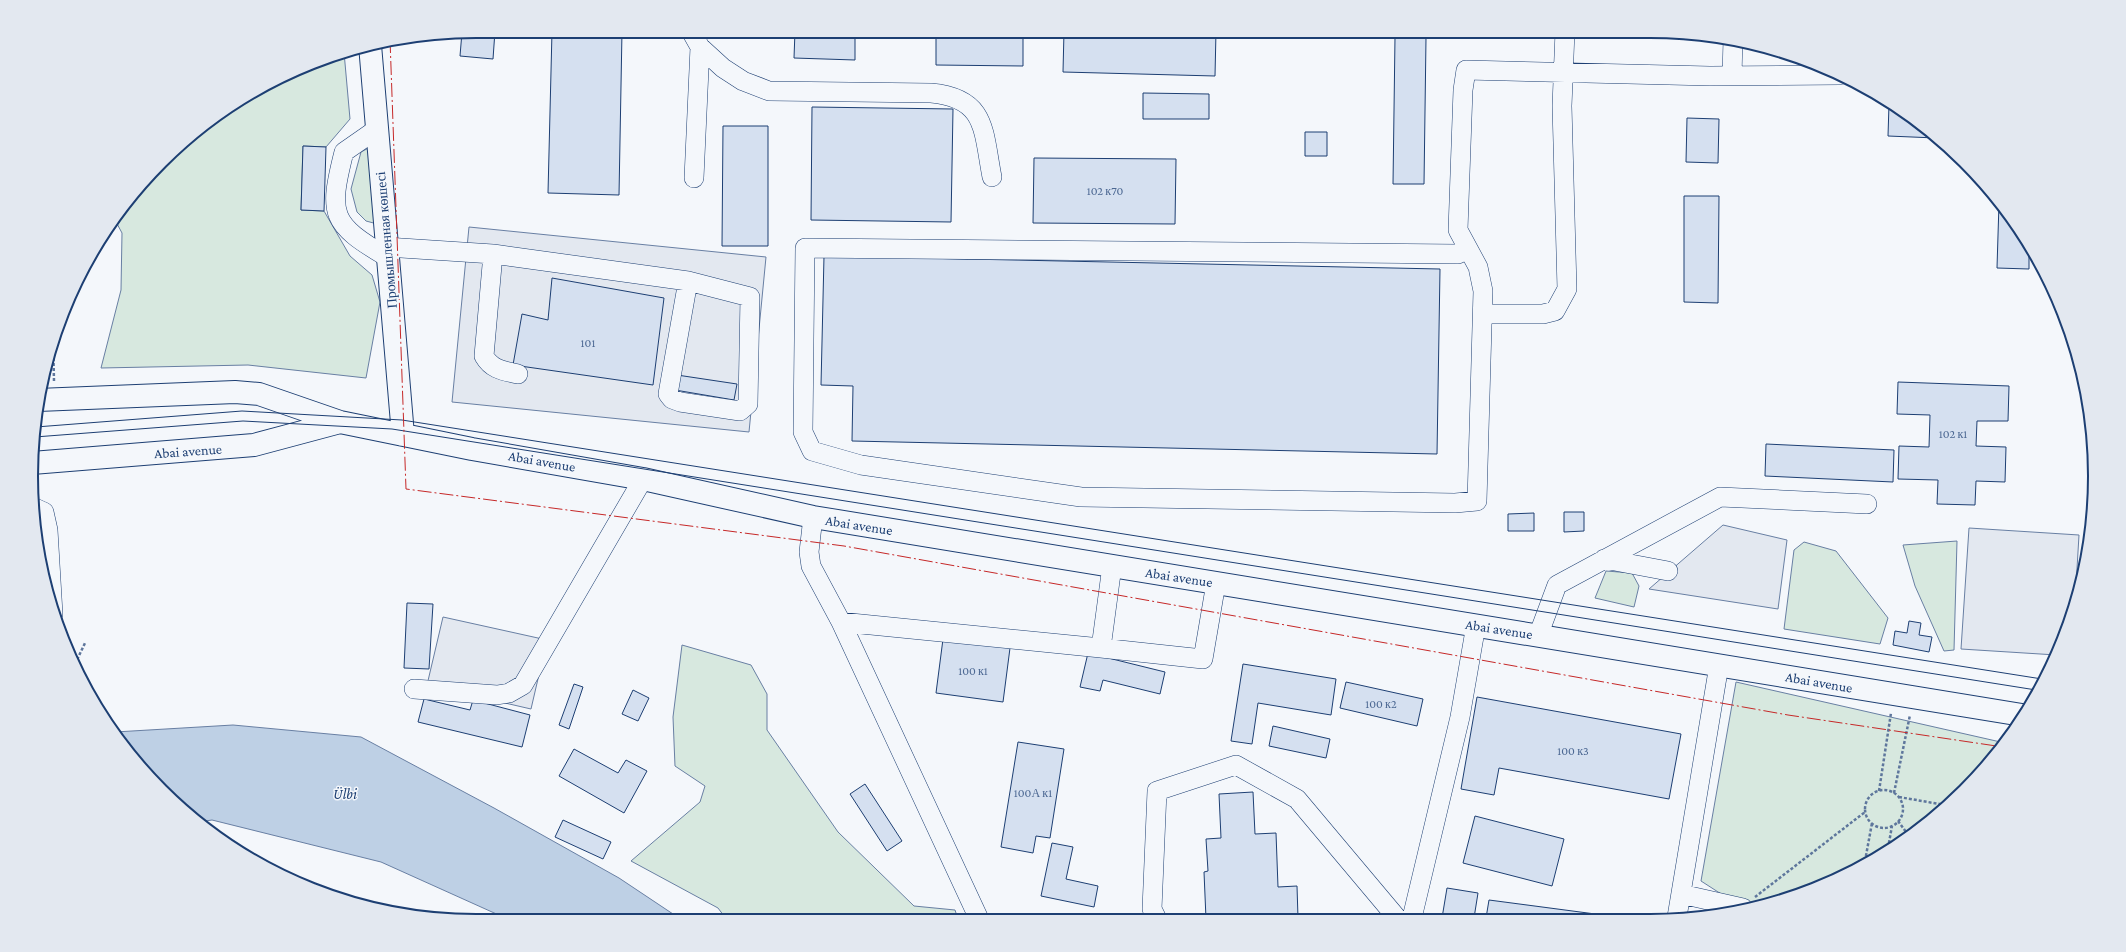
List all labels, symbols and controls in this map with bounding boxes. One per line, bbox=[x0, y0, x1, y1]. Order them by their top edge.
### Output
street label: Промышленная көшесі bbox=[372, 171, 400, 309]
house number: 102 к70 bbox=[1087, 184, 1124, 198]
house number: 101 bbox=[581, 336, 595, 350]
house number: 102 к1 bbox=[1939, 427, 1967, 441]
street label: Abai avenue bbox=[154, 441, 222, 461]
street label: Abai avenue bbox=[507, 447, 577, 475]
street label: Abai avenue bbox=[824, 512, 894, 538]
street label: Abai avenue bbox=[1144, 564, 1214, 590]
street label: Abai avenue bbox=[1464, 616, 1534, 642]
house number: 100 к1 bbox=[958, 664, 988, 678]
street label: Abai avenue bbox=[1784, 668, 1854, 696]
house number: 100 к2 bbox=[1365, 697, 1397, 711]
house number: 100 к3 bbox=[1557, 744, 1589, 758]
water label: Ülbi bbox=[333, 786, 358, 802]
house number: 100А к1 bbox=[1014, 786, 1052, 800]

